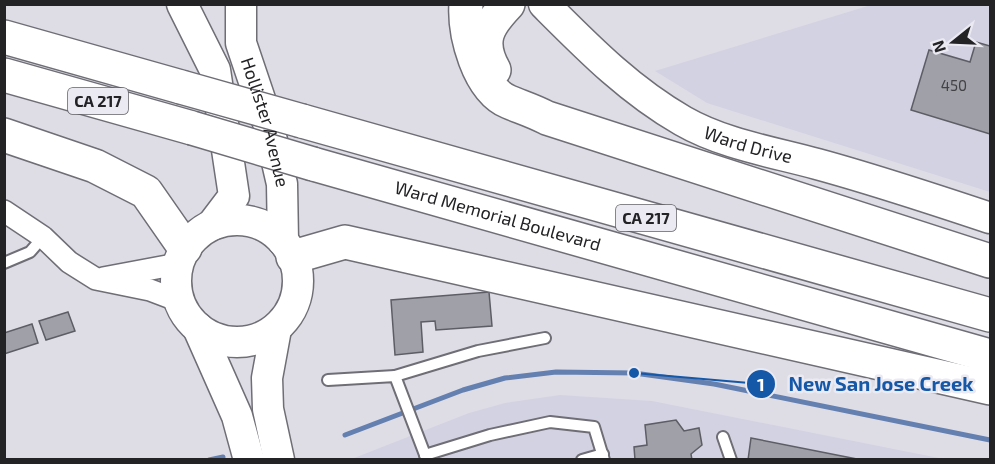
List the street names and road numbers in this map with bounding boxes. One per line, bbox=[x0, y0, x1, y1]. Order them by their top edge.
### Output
street label: Hollister Avenue bbox=[237, 54, 294, 189]
road number: CA 217 bbox=[68, 88, 128, 114]
street label: Ward Drive bbox=[701, 121, 795, 167]
street label: Ward Memorial Boulevard bbox=[392, 176, 604, 255]
road number: CA 217 bbox=[616, 205, 676, 231]

